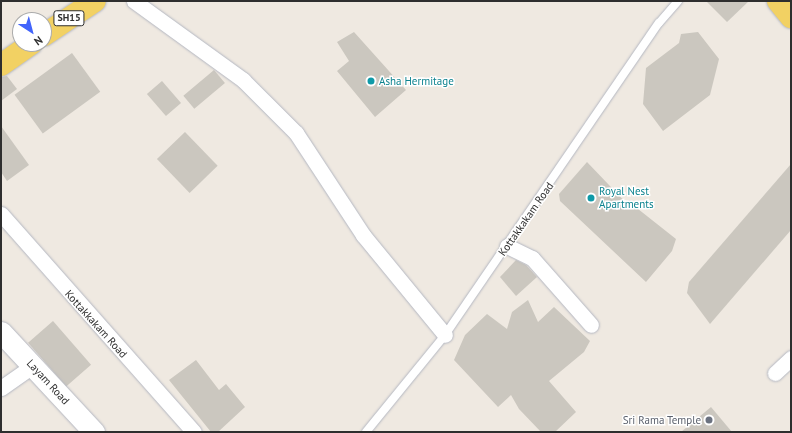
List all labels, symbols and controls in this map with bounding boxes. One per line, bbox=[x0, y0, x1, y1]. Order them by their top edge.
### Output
road number: SH15 bbox=[53, 10, 85, 26]
north arrow bbox=[12, 12, 52, 52]
text: N bbox=[31, 33, 46, 49]
place label: Asha Hermitage bbox=[379, 74, 454, 88]
marker: Asha Hermitage bbox=[366, 76, 376, 86]
street label: Kottakkakam Road bbox=[496, 180, 556, 258]
place label: Royal Nest Apartments bbox=[599, 185, 654, 211]
marker: Royal Nest Apartments bbox=[586, 193, 596, 203]
street label: Kottakkakam Road bbox=[62, 287, 130, 361]
street label: Layam Road bbox=[24, 357, 72, 407]
place label: Sri Rama Temple bbox=[622, 413, 701, 427]
marker: Sri Rama Temple bbox=[704, 415, 714, 425]

